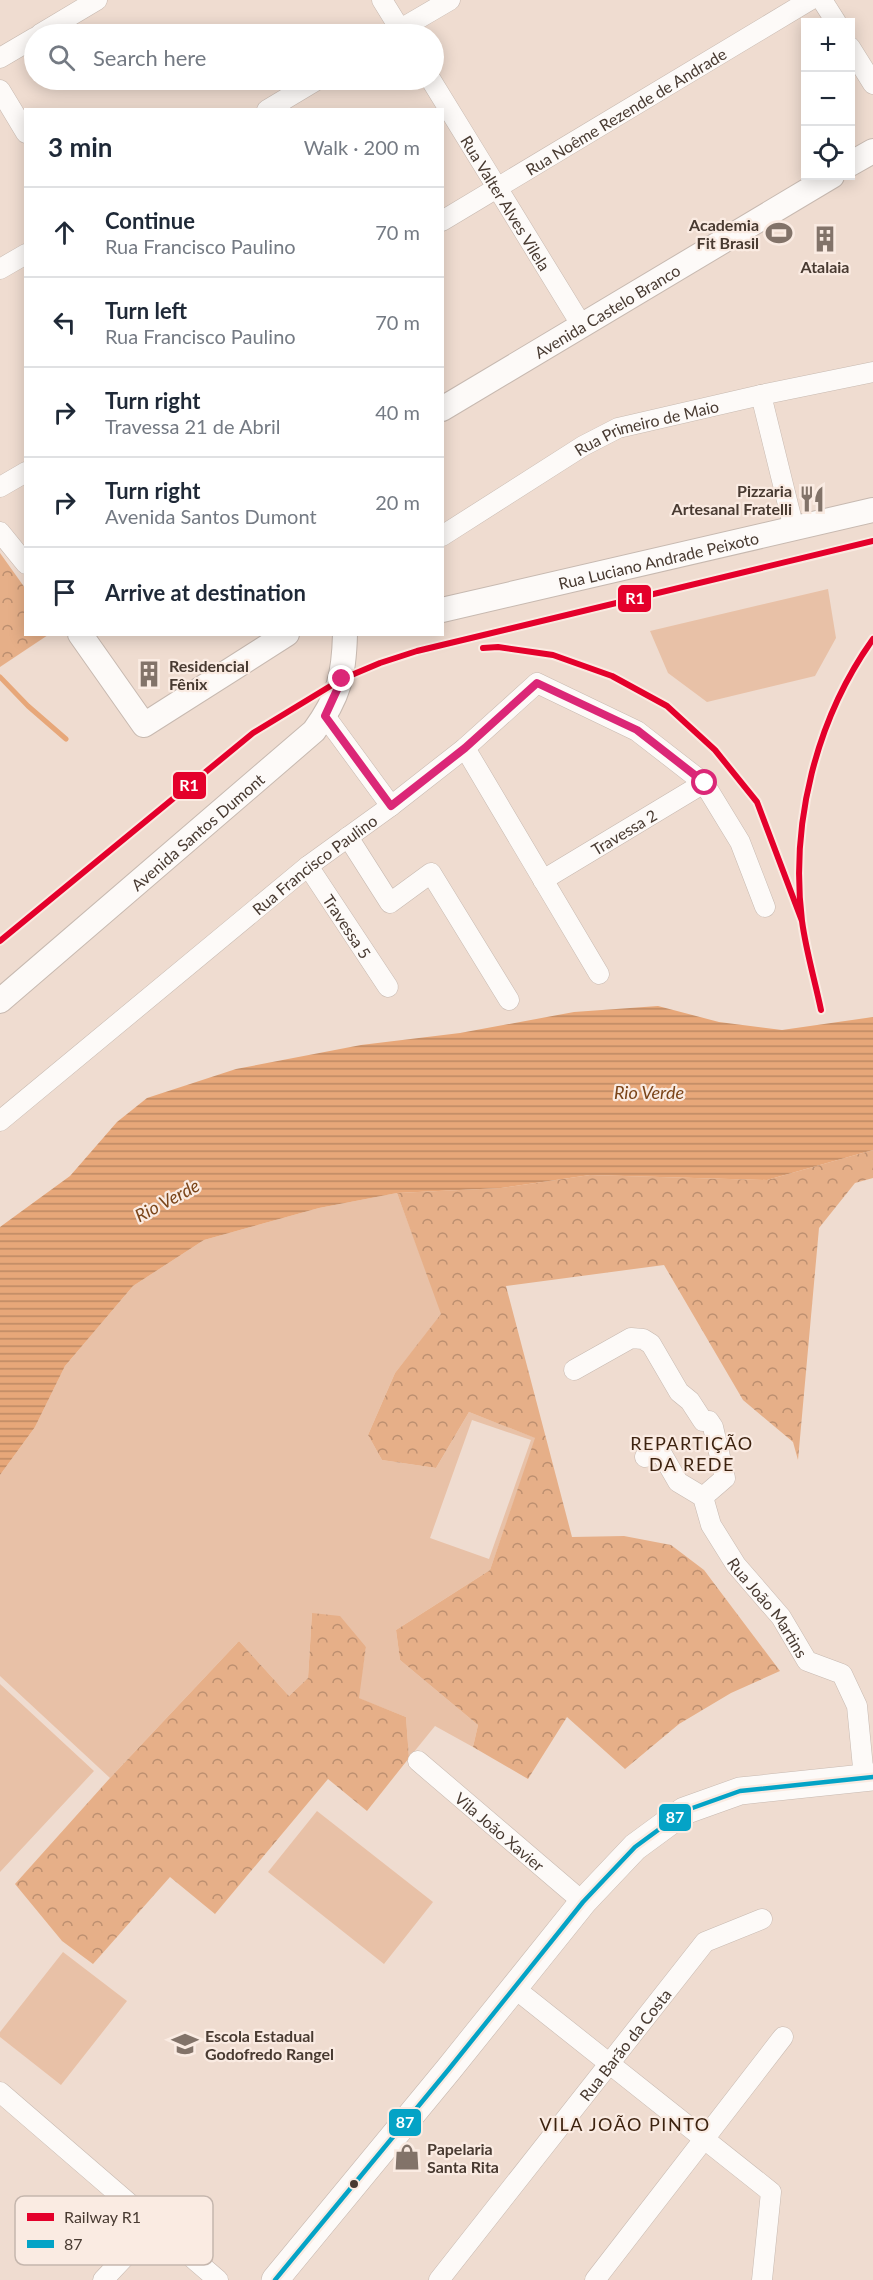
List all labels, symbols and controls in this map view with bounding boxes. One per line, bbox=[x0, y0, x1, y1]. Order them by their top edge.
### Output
map controls bbox=[801, 18, 855, 180]
button: + bbox=[801, 18, 855, 72]
search box bbox=[24, 24, 444, 90]
icon: search bbox=[45, 41, 78, 74]
street label: Rua Noême Rezende de Andrade bbox=[522, 43, 729, 178]
text: Search here bbox=[93, 44, 206, 71]
button: − bbox=[801, 72, 855, 126]
button: locate bbox=[801, 126, 855, 180]
text: 3 min bbox=[48, 131, 112, 163]
street label: Rua Valter Alves Vilela bbox=[458, 132, 555, 274]
text: Walk · 200 m bbox=[304, 135, 420, 159]
text: Continue bbox=[105, 207, 195, 234]
place label: Academia Fit Brasil bbox=[688, 215, 759, 252]
icon: ahead bbox=[48, 216, 81, 249]
sports icon: Academia Fit Brasil bbox=[764, 218, 794, 248]
text: 70 m bbox=[375, 220, 420, 244]
building icon: Atalaia bbox=[810, 224, 840, 254]
text: Rua Francisco Paulino bbox=[105, 234, 296, 258]
place label: Atalaia bbox=[800, 257, 849, 276]
street label: Avenida Castelo Branco bbox=[530, 260, 683, 361]
text: Turn left bbox=[105, 297, 187, 324]
icon: left bbox=[48, 306, 81, 339]
text: 70 m bbox=[375, 310, 420, 334]
text: Rua Francisco Paulino bbox=[105, 324, 296, 348]
text: Turn right bbox=[105, 387, 200, 414]
icon: right bbox=[48, 396, 81, 429]
street label: Rua Primeiro de Maio bbox=[570, 396, 720, 459]
text: 40 m bbox=[375, 400, 420, 424]
text: Travessa 21 de Abril bbox=[105, 414, 280, 438]
text: Turn right bbox=[105, 477, 200, 504]
place label: Pizzaria Artesanal Fratelli bbox=[671, 481, 792, 518]
restaurant icon: Pizzaria Artesanal Fratelli bbox=[797, 484, 827, 514]
icon: right bbox=[48, 486, 81, 519]
text: 20 m bbox=[375, 490, 420, 514]
text: Avenida Santos Dumont bbox=[105, 504, 317, 528]
street label: Rua Luciano Andrade Peixoto bbox=[556, 527, 760, 592]
icon: arrive bbox=[48, 576, 81, 609]
text: Arrive at destination bbox=[105, 579, 306, 606]
line badge: R1 bbox=[617, 584, 652, 613]
text: R1 bbox=[625, 588, 645, 607]
place label: Residencial Fênix bbox=[169, 656, 249, 693]
building icon: Residencial Fênix bbox=[134, 659, 164, 689]
route end bbox=[328, 665, 354, 691]
street label: Avenida Santos Dumont bbox=[127, 769, 268, 894]
route start bbox=[691, 769, 717, 795]
line badge: R1 bbox=[172, 771, 207, 800]
text: R1 bbox=[179, 775, 199, 794]
street label: Travessa 2 bbox=[587, 805, 660, 858]
street label: Rua Francisco Paulino bbox=[248, 810, 380, 918]
street label: Travessa 5 bbox=[320, 890, 376, 962]
water label: Rio Verde bbox=[614, 1081, 684, 1103]
water label: Rio Verde bbox=[131, 1174, 203, 1226]
district label: REPARTIÇÃO DA REDE bbox=[630, 1432, 754, 1475]
street label: Rua João Martins bbox=[724, 1554, 812, 1661]
street label: Vila João Xavier bbox=[452, 1788, 549, 1875]
line badge: 87 bbox=[658, 1803, 692, 1832]
text: 87 bbox=[666, 1807, 684, 1826]
street label: Rua Barão da Costa bbox=[575, 1985, 674, 2104]
place label: Escola Estadual Godofredo Rangel bbox=[205, 2026, 334, 2063]
school or university icon: Escola Estadual Godofredo Rangel bbox=[170, 2029, 200, 2059]
line badge: 87 bbox=[388, 2108, 422, 2137]
text: 87 bbox=[396, 2112, 414, 2131]
district label: VILA JOÃO PINTO bbox=[539, 2113, 711, 2135]
place label: Papelaria Santa Rita bbox=[427, 2139, 499, 2176]
shop icon: Papelaria Santa Rita bbox=[392, 2142, 422, 2172]
unlabelled marker bbox=[348, 2178, 360, 2190]
legend bbox=[15, 2196, 213, 2265]
text: Railway R1 bbox=[64, 2207, 141, 2226]
text: 87 bbox=[64, 2234, 83, 2253]

